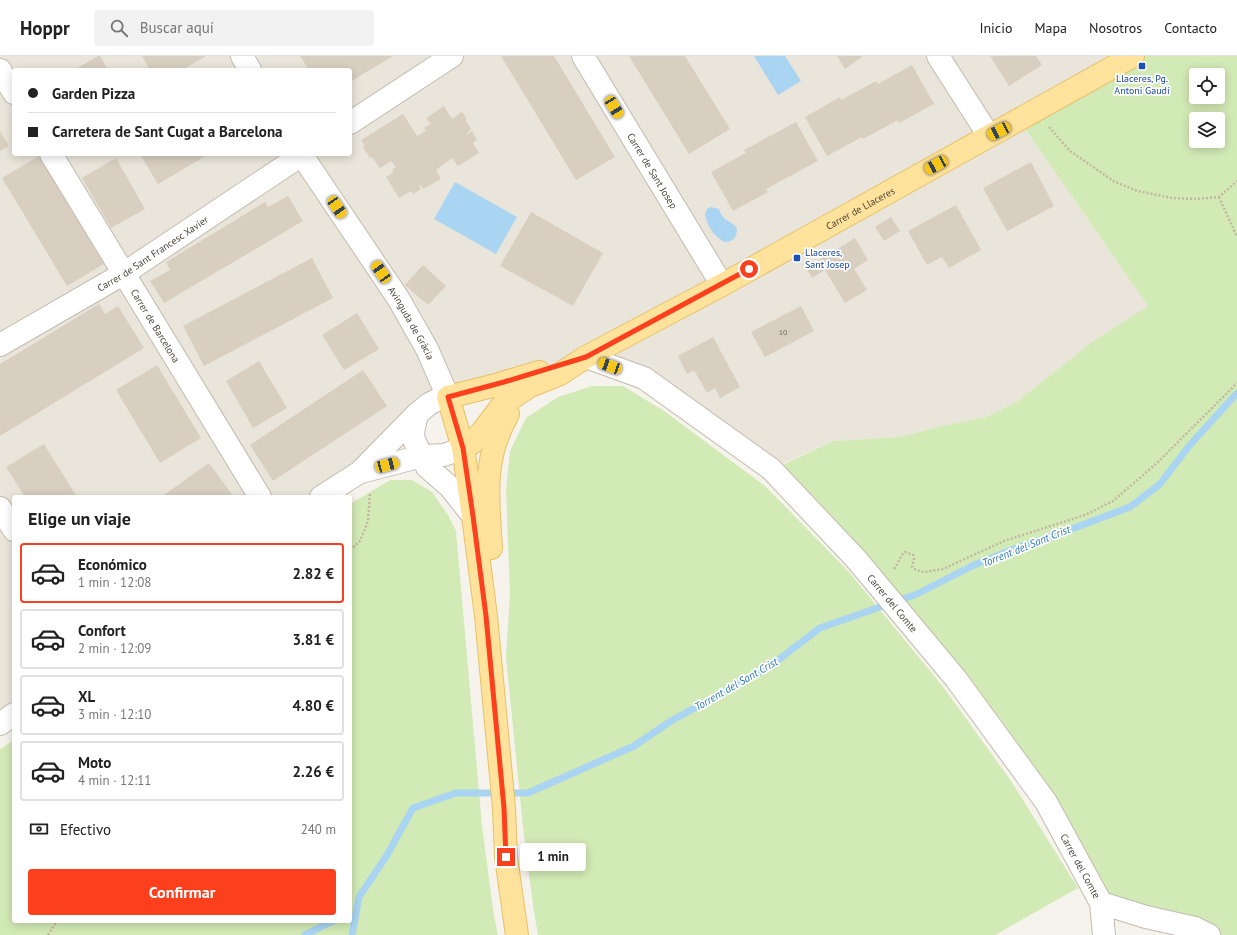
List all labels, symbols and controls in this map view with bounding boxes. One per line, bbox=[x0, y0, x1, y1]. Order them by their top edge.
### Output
search box bbox=[94, 10, 374, 46]
text: Hoppr bbox=[20, 16, 70, 40]
icon: search bbox=[108, 17, 130, 39]
text: Buscar aquí bbox=[140, 18, 214, 37]
text: Inicio bbox=[979, 19, 1012, 37]
text: Mapa bbox=[1034, 19, 1067, 37]
text: Nosotros bbox=[1089, 19, 1142, 37]
text: Contacto bbox=[1164, 19, 1217, 37]
marker: Llaceres, Pg. Antoni Gaudí bbox=[1137, 61, 1147, 71]
map controls bbox=[1189, 68, 1225, 148]
button: locate bbox=[1189, 68, 1225, 104]
place label: Llaceres, Pg. Antoni Gaudí bbox=[1114, 72, 1170, 97]
text: Garden Pizza bbox=[52, 84, 135, 103]
car bbox=[603, 94, 625, 120]
button: layers bbox=[1189, 112, 1225, 148]
car bbox=[986, 120, 1012, 142]
text: Carretera de Sant Cugat a Barcelona bbox=[52, 122, 283, 141]
street label: Carrer de Sant Josep bbox=[624, 130, 680, 211]
car bbox=[923, 154, 949, 176]
street label: Carrer de Llaceres bbox=[824, 184, 897, 233]
car bbox=[325, 194, 349, 220]
street label: Carrer de Sant Francesc Xavier bbox=[95, 213, 211, 294]
place label: Llaceres, Sant Josep bbox=[805, 246, 850, 271]
marker: Llaceres, Sant Josep bbox=[792, 253, 802, 263]
car bbox=[369, 259, 393, 285]
route start bbox=[740, 260, 758, 278]
street label: Avinguda de Gràcia bbox=[385, 284, 437, 362]
street label: Carrer de Barcelona bbox=[128, 287, 183, 365]
house number: 10 bbox=[779, 327, 788, 337]
car bbox=[597, 356, 623, 376]
car bbox=[374, 456, 400, 474]
text: Elige un viaje bbox=[28, 507, 131, 530]
water label: Torrent del Sant Crist bbox=[980, 522, 1073, 570]
icon: car bbox=[30, 555, 66, 591]
text: Económico bbox=[78, 555, 147, 574]
text: 2.82 € bbox=[292, 564, 334, 583]
street label: Carrer del Comte bbox=[864, 572, 920, 635]
text: 1 min · 12:08 bbox=[78, 574, 151, 591]
icon: car bbox=[30, 621, 66, 657]
text: Confort bbox=[78, 621, 126, 640]
text: 3.81 € bbox=[292, 630, 334, 649]
text: 2 min · 12:09 bbox=[78, 640, 151, 657]
water label: Torrent del Sant Crist bbox=[692, 654, 781, 714]
icon: car bbox=[30, 687, 66, 723]
text: XL bbox=[78, 687, 95, 706]
text: 4.80 € bbox=[292, 696, 334, 715]
text: 3 min · 12:10 bbox=[78, 706, 151, 723]
icon: car bbox=[30, 753, 66, 789]
text: Moto bbox=[78, 753, 111, 772]
text: 2.26 € bbox=[292, 762, 334, 781]
text: 4 min · 12:11 bbox=[78, 772, 151, 789]
icon: cash bbox=[28, 818, 50, 840]
text: Efectivo bbox=[60, 820, 111, 839]
text: 240 m bbox=[301, 821, 336, 838]
street label: Carrer del Comte bbox=[1057, 831, 1103, 901]
callout: 1 min bbox=[520, 843, 586, 871]
route end bbox=[497, 848, 515, 866]
text: 1 min bbox=[537, 848, 569, 865]
button: Confirmar bbox=[28, 869, 336, 915]

